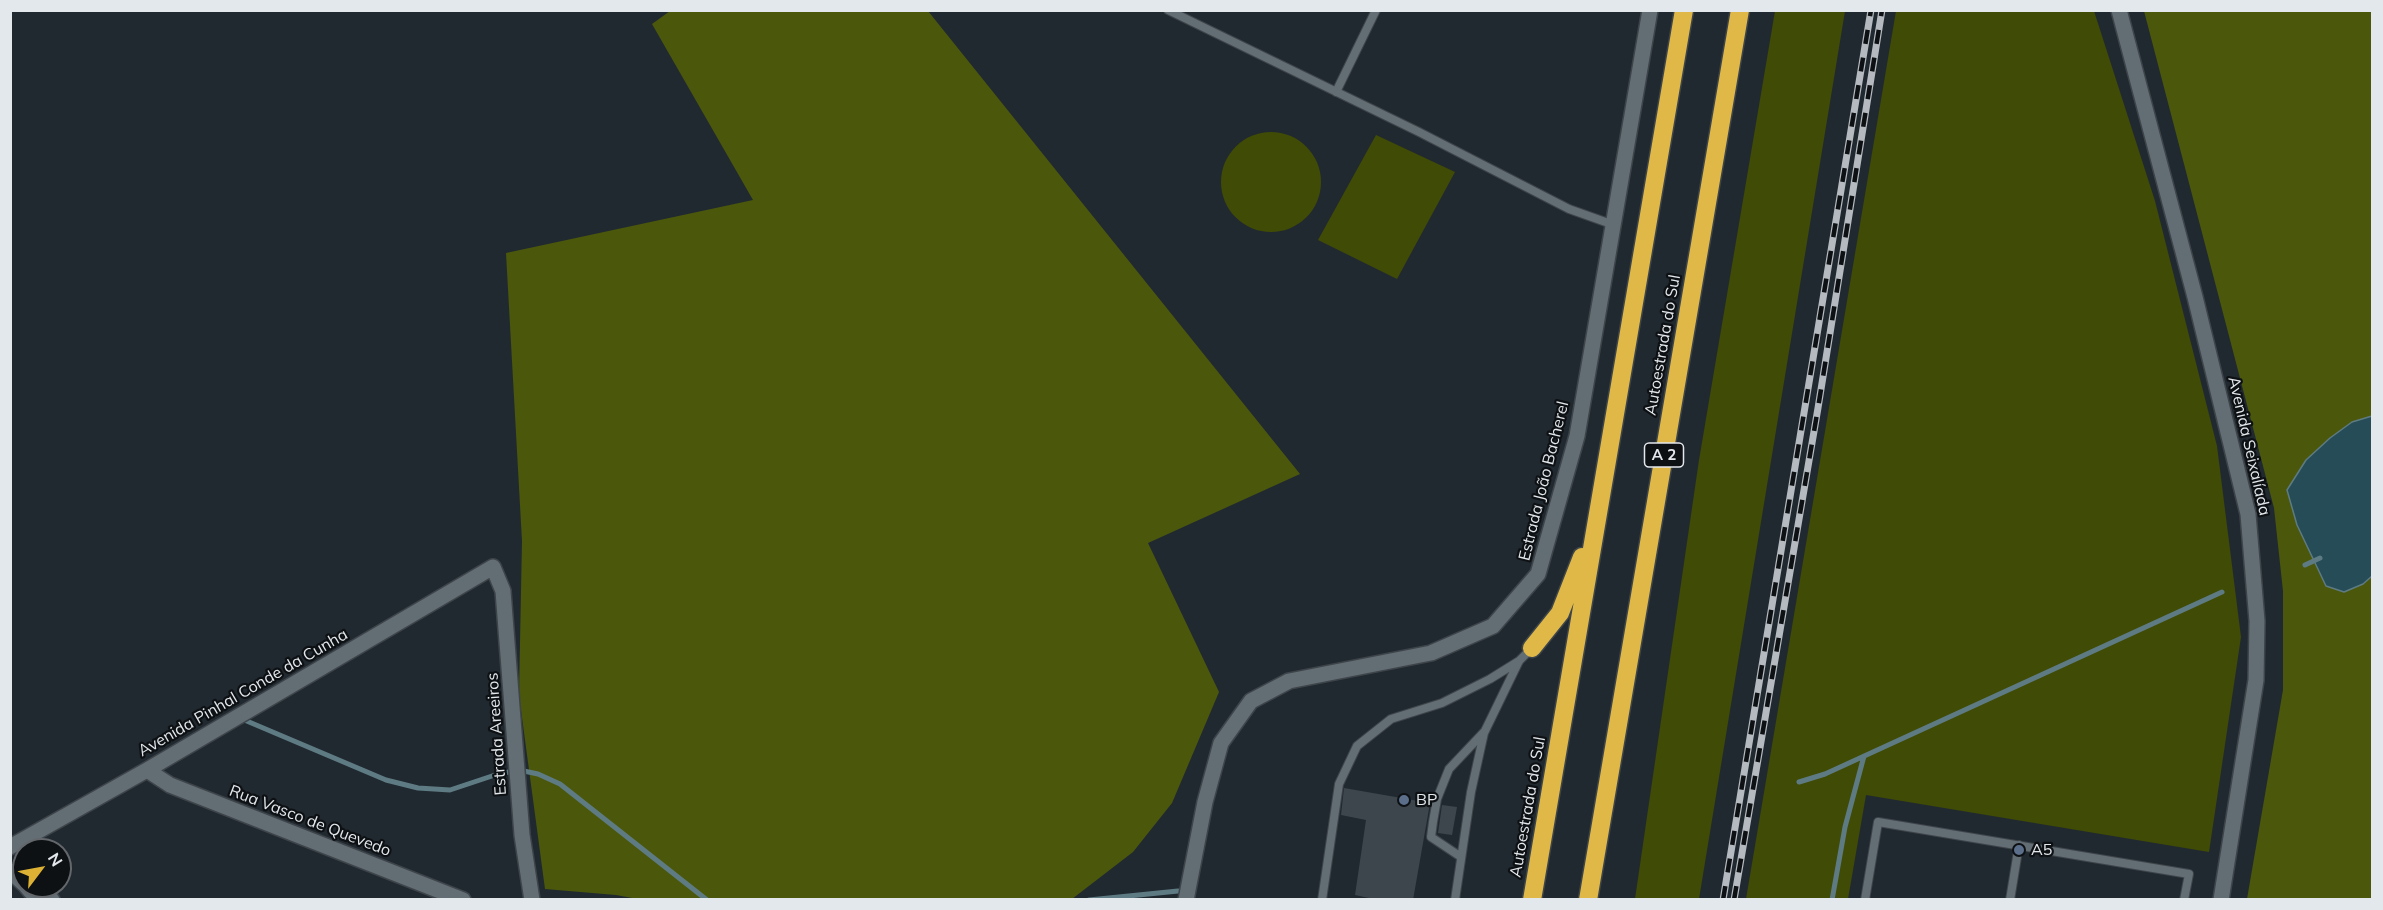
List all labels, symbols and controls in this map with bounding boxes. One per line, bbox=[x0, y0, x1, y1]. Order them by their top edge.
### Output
street label: Autoestrada do Sul bbox=[1641, 273, 1685, 417]
street label: Avenida Seixalíada bbox=[2224, 375, 2274, 517]
street label: Estrada João Bacherel bbox=[1515, 399, 1573, 563]
road number: A 2 bbox=[1644, 443, 1684, 467]
street label: Avenida Pinhal Conde da Cunha bbox=[135, 625, 351, 761]
street label: Estrada Areeiros bbox=[483, 672, 511, 796]
street label: Autoestrada do Sul bbox=[1506, 735, 1550, 879]
street label: Rua Vasco de Quevedo bbox=[227, 781, 393, 861]
place label: BP bbox=[1416, 790, 1437, 810]
marker: BP bbox=[1397, 793, 1411, 807]
north arrow bbox=[12, 838, 72, 898]
place label: A5 bbox=[2031, 840, 2052, 860]
marker: A5 bbox=[2012, 843, 2026, 857]
text: N bbox=[44, 849, 67, 870]

